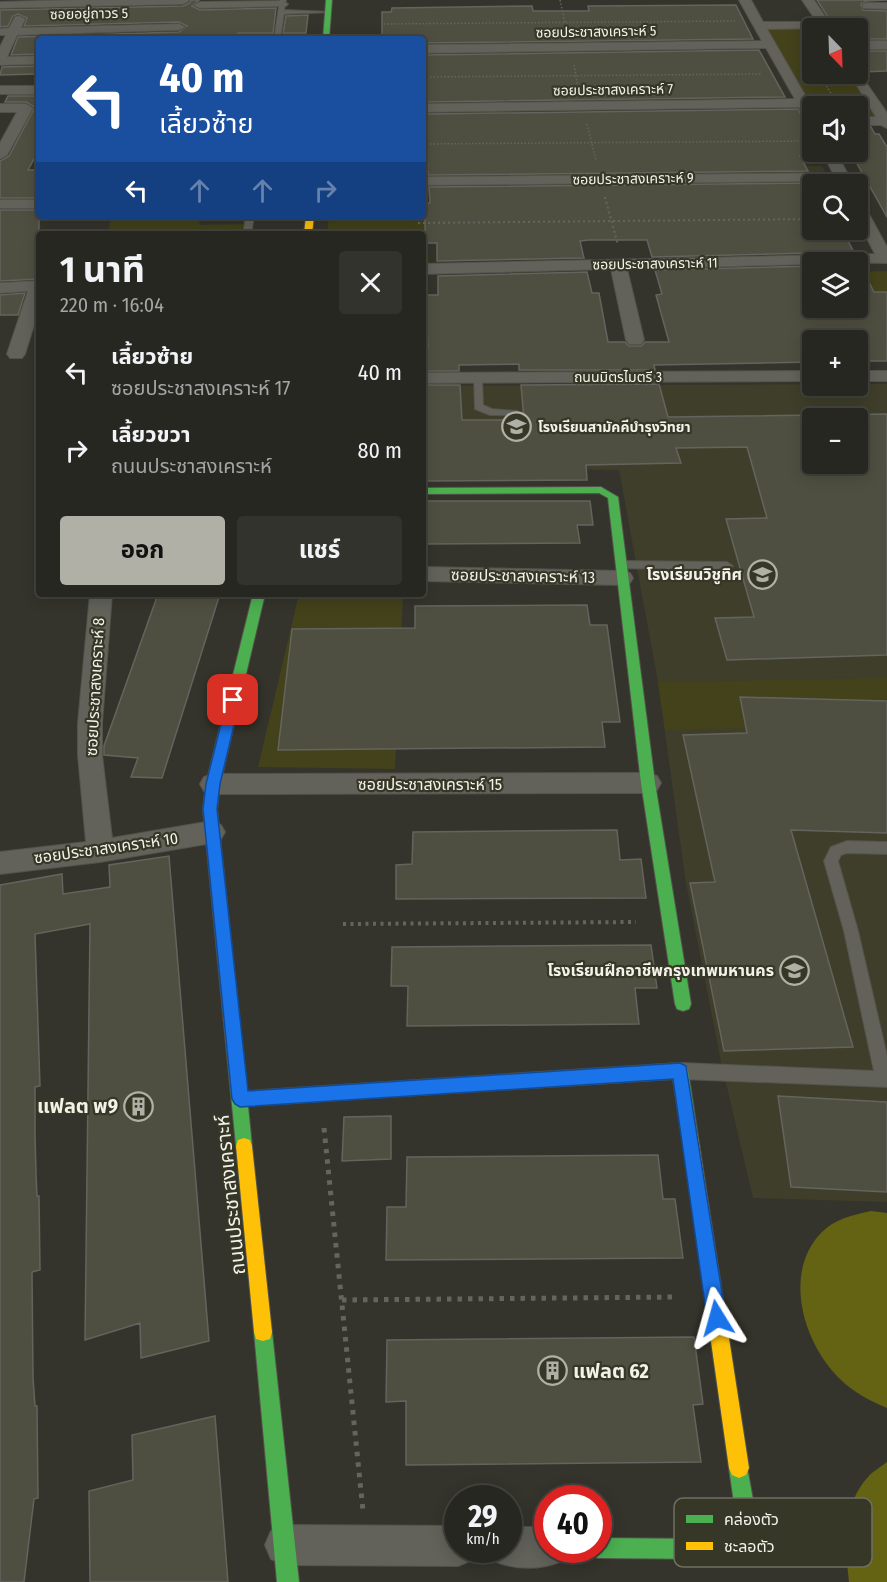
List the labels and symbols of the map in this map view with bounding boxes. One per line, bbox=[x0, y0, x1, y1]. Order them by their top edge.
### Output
street label: ซอยอยู่ถาวร 5 bbox=[50, 5, 128, 23]
north arrow bbox=[802, 18, 868, 84]
street label: ซอยประชาสงเคราะห์ 5 bbox=[535, 22, 657, 42]
street label: ซอยประชาสงเคราะห์ 7 bbox=[553, 80, 674, 100]
street label: ซอยประชาสงเคราะห์ 9 bbox=[572, 169, 694, 189]
street label: ซอยประชาสงเคราะห์ 11 bbox=[592, 254, 718, 274]
street label: ถนนมิตรไมตรี 3 bbox=[574, 369, 662, 386]
school or university icon: โรงเรียนสามัคคีบํารุงวิทยา bbox=[501, 411, 533, 443]
place label: โรงเรียนสามัคคีบํารุงวิทยา bbox=[538, 419, 691, 436]
school or university icon: โรงเรียนวิชูทิศ bbox=[747, 558, 779, 590]
street label: ซอยประชาสงเคราะห์ 13 bbox=[451, 565, 595, 587]
place label: โรงเรียนวิชูทิศ bbox=[646, 565, 742, 585]
street label: ซอยประชาสงเคราะห์ 8 bbox=[82, 617, 108, 757]
pin bbox=[207, 674, 258, 725]
street label: ซอยประชาสงเคราะห์ 15 bbox=[358, 775, 502, 794]
street label: ซอยประชาสงเคราะห์ 10 bbox=[33, 828, 179, 868]
school or university icon: โรงเรียนฝึกอาชีพกรุงเทพมหานคร bbox=[779, 954, 811, 986]
place label: โรงเรียนฝึกอาชีพกรุงเทพมหานคร bbox=[548, 961, 774, 980]
building icon: แฟลต พ9 bbox=[123, 1090, 155, 1122]
place label: แฟลต พ9 bbox=[37, 1094, 118, 1118]
street label: ถนนประชาสงเคราะห์ bbox=[210, 1113, 250, 1276]
position arrow bbox=[685, 1286, 749, 1350]
building icon: แฟลต 62 bbox=[536, 1355, 568, 1387]
place label: แฟลต 62 bbox=[573, 1359, 649, 1383]
speed limit sign: 40 bbox=[534, 1485, 612, 1563]
legend bbox=[674, 1498, 872, 1567]
text: คล่องตัว bbox=[724, 1510, 779, 1529]
text: ชะลอตัว bbox=[724, 1537, 775, 1556]

